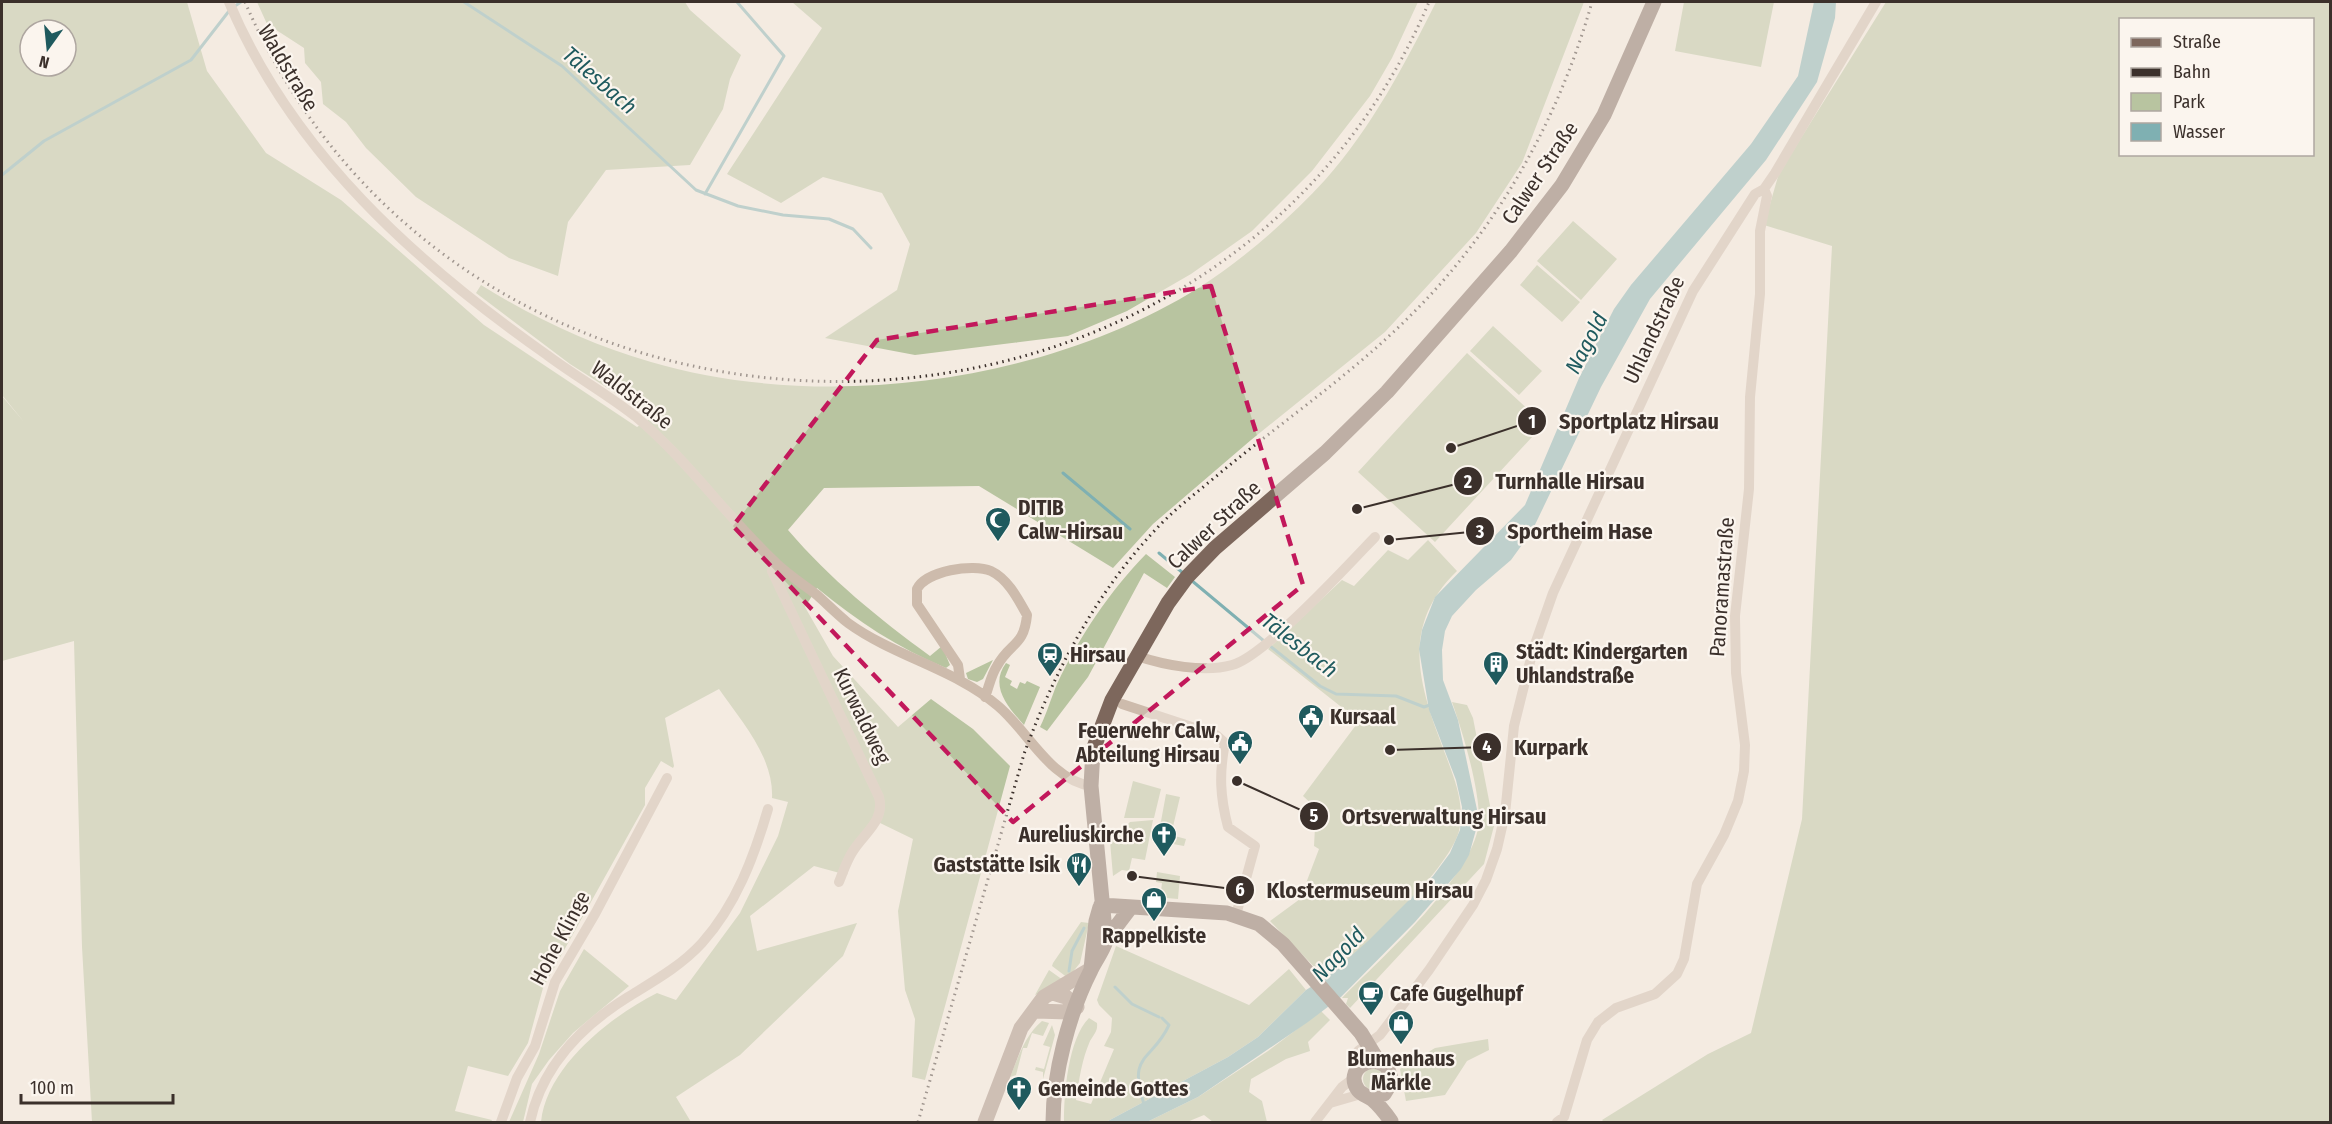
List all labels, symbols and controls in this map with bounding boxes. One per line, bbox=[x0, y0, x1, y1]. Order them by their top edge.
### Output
north arrow bbox=[18, 18, 78, 78]
legend bbox=[2119, 18, 2314, 156]
street label: Waldstraße bbox=[252, 20, 324, 116]
text: Straße bbox=[2173, 31, 2221, 53]
water label: Tälesbach bbox=[557, 41, 642, 120]
text: N bbox=[37, 52, 51, 72]
text: Bahn bbox=[2173, 61, 2211, 83]
text: Park bbox=[2173, 91, 2206, 113]
street label: Calwer Straße bbox=[1496, 117, 1584, 229]
text: Wasser bbox=[2173, 121, 2226, 143]
street label: Uhlandstraße bbox=[1618, 272, 1690, 388]
water label: Nagold bbox=[1559, 308, 1614, 378]
street label: Waldstraße bbox=[586, 355, 678, 435]
callout: Sportplatz Hirsau bbox=[1517, 401, 1731, 441]
text: Sportplatz Hirsau bbox=[1559, 408, 1719, 435]
text: 1 bbox=[1528, 411, 1536, 433]
callout: Turnhalle Hirsau bbox=[1453, 461, 1657, 501]
text: Turnhalle Hirsau bbox=[1495, 468, 1645, 495]
text: 2 bbox=[1463, 471, 1472, 493]
street label: Calwer Straße bbox=[1162, 475, 1266, 575]
place label: DITIB Calw-Hirsau bbox=[1018, 495, 1123, 545]
mosque icon: DITIB Calw-Hirsau bbox=[983, 505, 1013, 543]
callout: Sportheim Hase bbox=[1465, 511, 1664, 551]
street label: Panoramastraße bbox=[1704, 516, 1740, 658]
text: Sportheim Hase bbox=[1507, 518, 1653, 545]
text: 3 bbox=[1475, 521, 1485, 543]
water label: Tälesbach bbox=[1256, 607, 1343, 684]
place label: Städt: Kindergarten Uhlandstraße bbox=[1516, 639, 1688, 689]
station icon: Hirsau bbox=[1035, 640, 1065, 678]
place label: Hirsau bbox=[1070, 642, 1126, 668]
building icon: Städt: Kindergarten Uhlandstraße bbox=[1481, 649, 1511, 687]
street label: Kurwaldweg bbox=[828, 664, 896, 768]
public building icon: Kursaal bbox=[1296, 702, 1326, 740]
place label: Kursaal bbox=[1330, 704, 1396, 730]
place label: Feuerwehr Calw, Abteilung Hirsau bbox=[1075, 718, 1220, 768]
callout: Kurpark bbox=[1472, 727, 1600, 767]
public building icon: Feuerwehr Calw, Abteilung Hirsau bbox=[1225, 728, 1255, 766]
text: Kurpark bbox=[1514, 734, 1589, 761]
text: 4 bbox=[1482, 736, 1492, 758]
callout: Ortsverwaltung Hirsau bbox=[1299, 796, 1558, 836]
text: Ortsverwaltung Hirsau bbox=[1342, 803, 1546, 830]
text: 5 bbox=[1310, 805, 1319, 827]
church icon: Aureliuskirche bbox=[1149, 820, 1179, 858]
place label: Aureliuskirche bbox=[1018, 822, 1144, 848]
restaurant icon: Gaststätte Isik bbox=[1064, 850, 1094, 888]
place label: Gaststätte Isik bbox=[933, 852, 1060, 878]
callout: Klostermuseum Hirsau bbox=[1225, 870, 1486, 910]
text: Klostermuseum Hirsau bbox=[1266, 877, 1474, 904]
text: 6 bbox=[1235, 879, 1245, 901]
shop icon: Rappelkiste bbox=[1139, 885, 1169, 923]
street label: Hohe Klinge bbox=[524, 886, 596, 990]
water label: Nagold bbox=[1306, 921, 1371, 987]
place label: Rappelkiste bbox=[1102, 923, 1206, 949]
cafe icon: Cafe Gugelhupf bbox=[1356, 979, 1386, 1017]
place label: Cafe Gugelhupf bbox=[1390, 981, 1525, 1007]
shop icon: Blumenhaus Märkle bbox=[1386, 1008, 1416, 1046]
place label: Blumenhaus Märkle bbox=[1347, 1046, 1455, 1096]
scale bar bbox=[21, 1067, 172, 1105]
church icon: Gemeinde Gottes bbox=[1004, 1074, 1034, 1112]
place label: Gemeinde Gottes bbox=[1038, 1076, 1188, 1102]
text: 100 m bbox=[30, 1077, 74, 1099]

